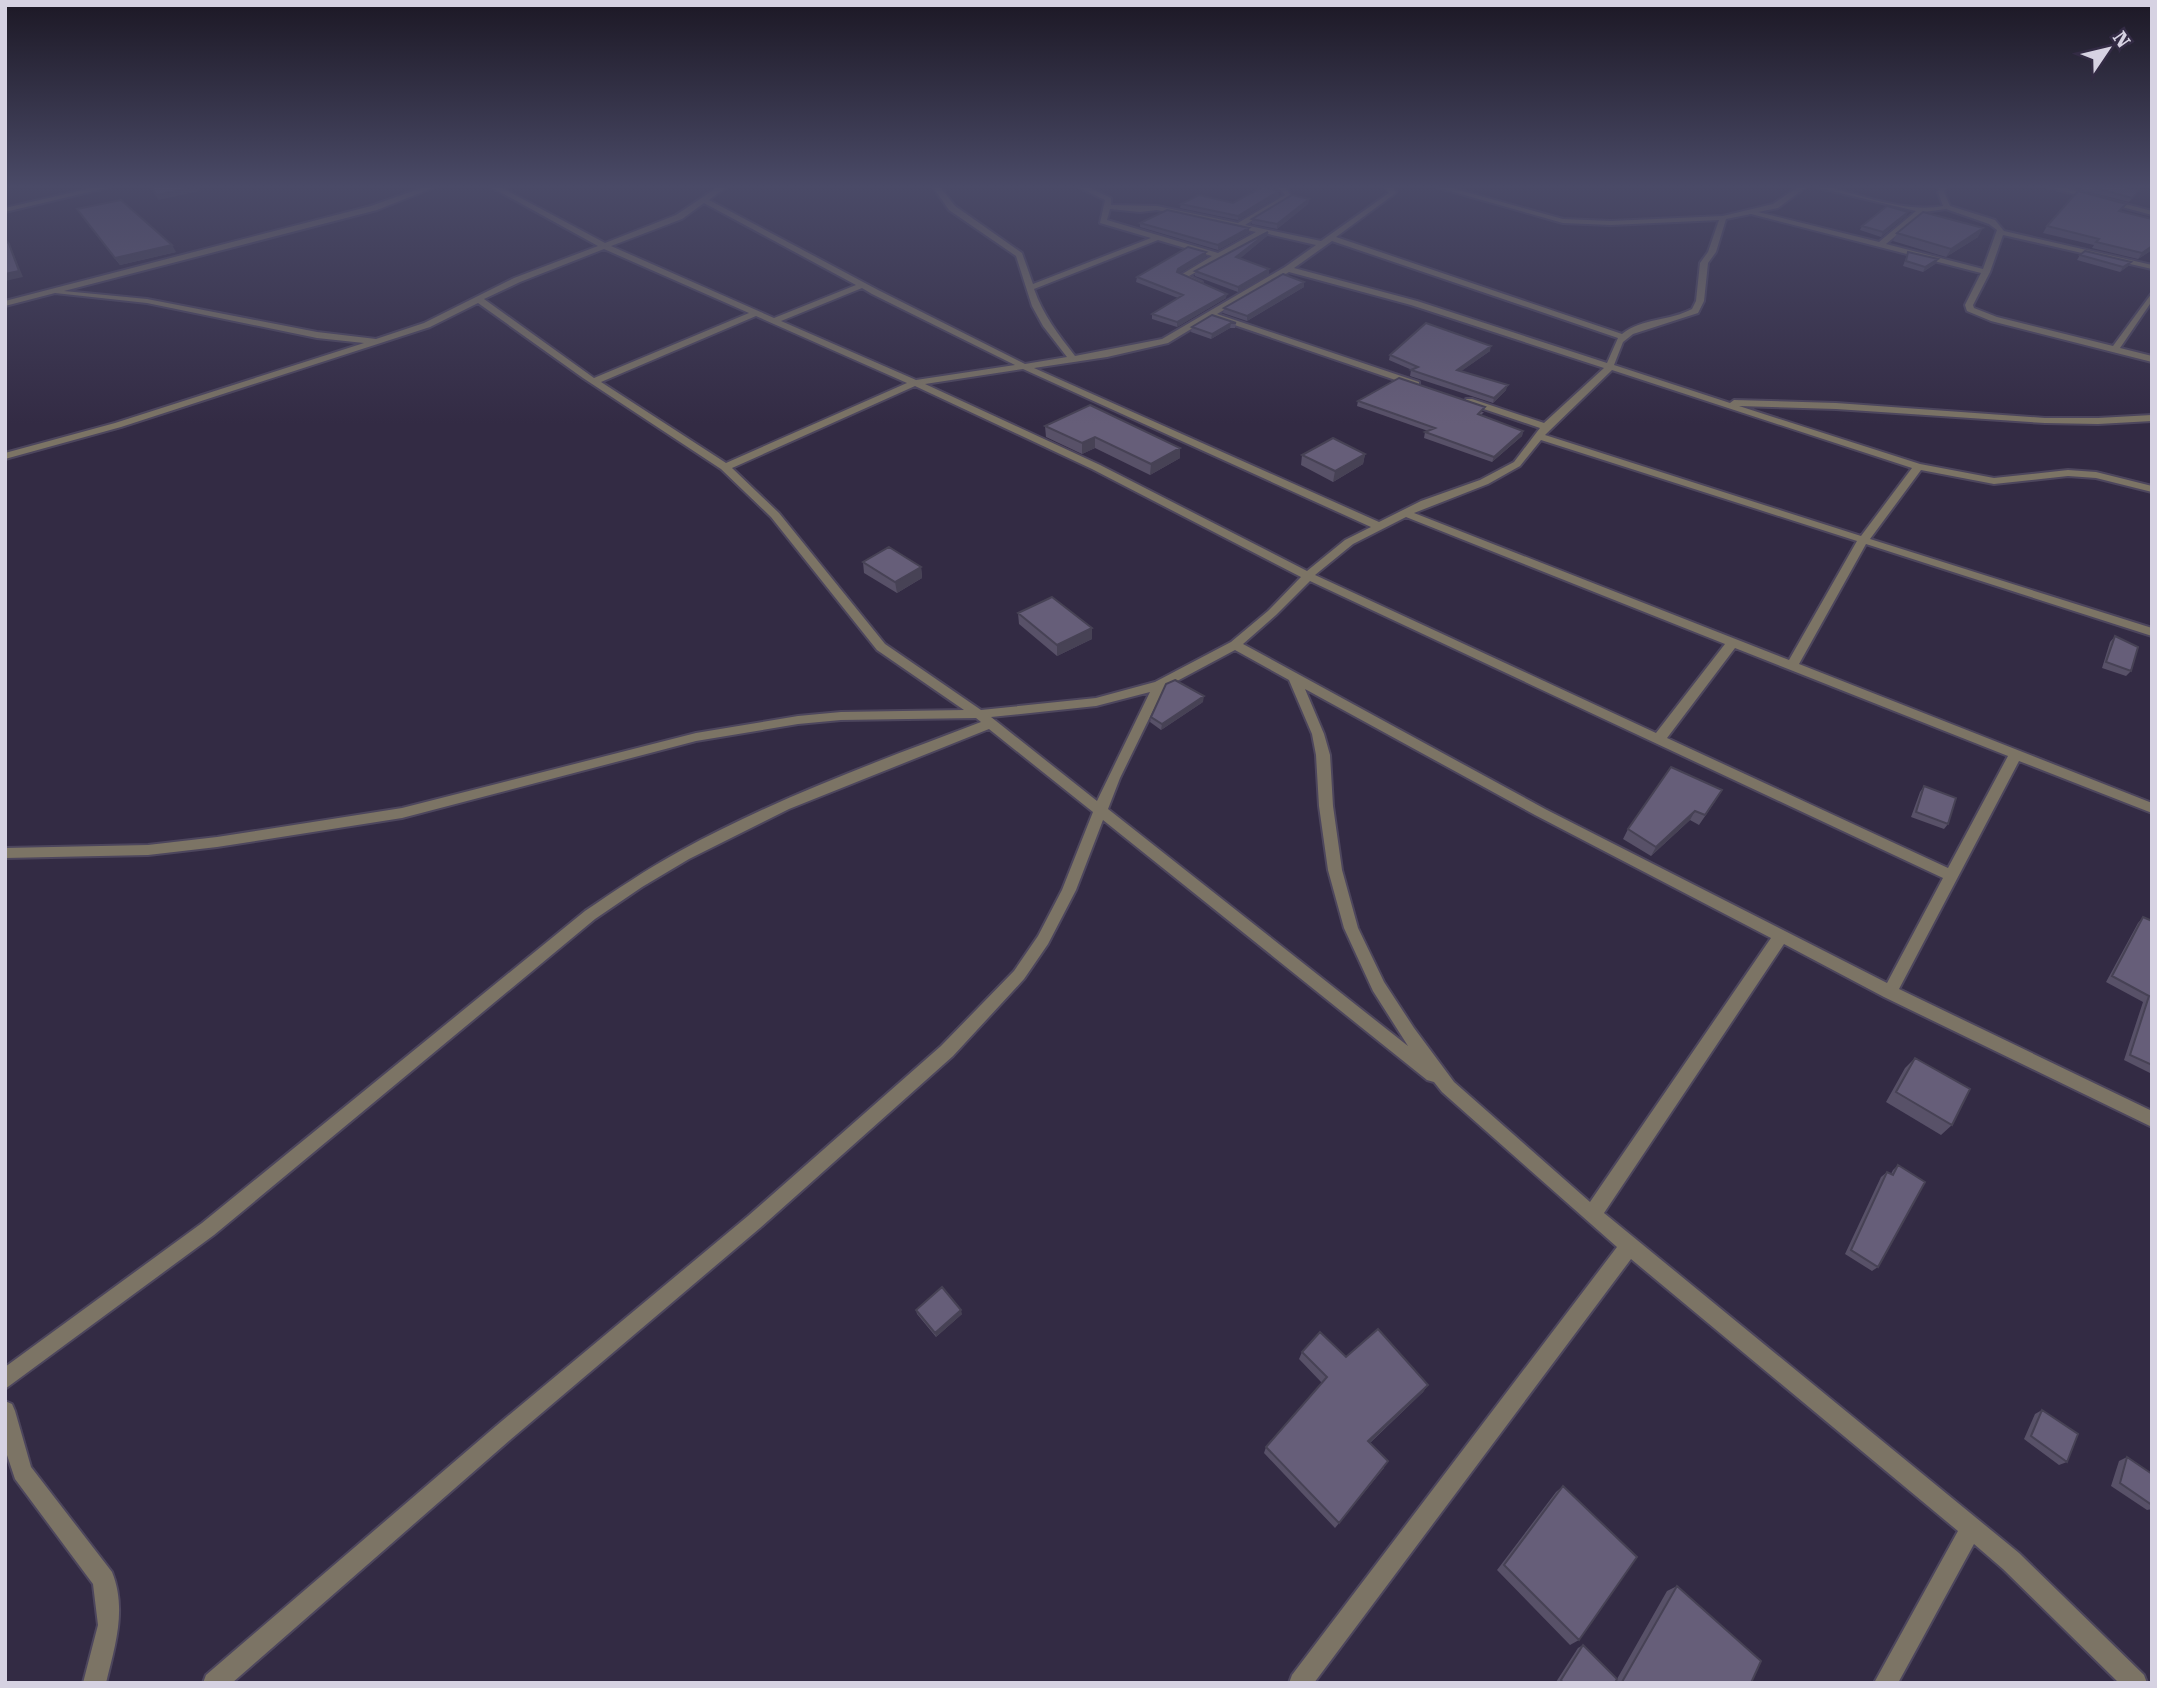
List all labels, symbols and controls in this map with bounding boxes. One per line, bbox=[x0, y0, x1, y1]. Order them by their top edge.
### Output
north arrow bbox=[2073, 14, 2143, 84]
text: N bbox=[2108, 27, 2135, 52]

